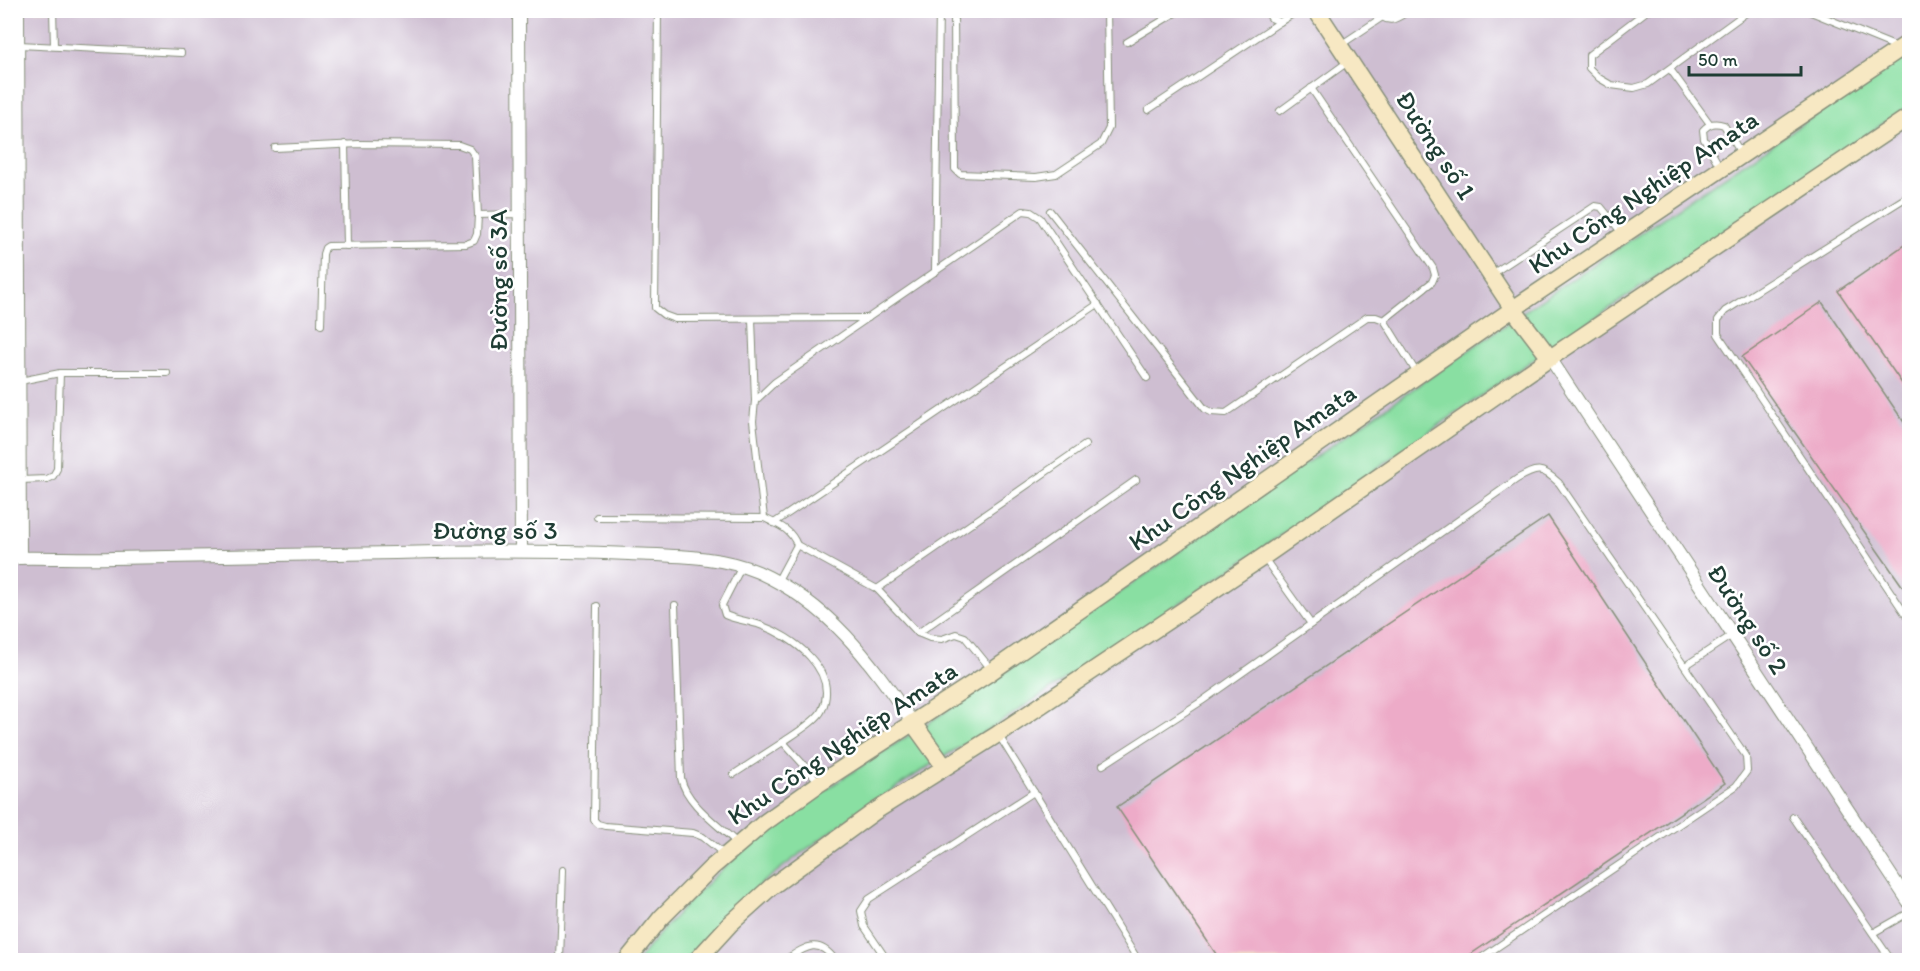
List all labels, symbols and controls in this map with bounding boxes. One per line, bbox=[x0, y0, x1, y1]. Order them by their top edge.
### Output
scale bar bbox=[1689, 39, 1802, 77]
text: 50 m bbox=[1698, 49, 1738, 71]
street label: Đường số 1 bbox=[1389, 85, 1483, 205]
street label: Khu Công Nghiệp Amata bbox=[1522, 103, 1764, 281]
street label: Đường số 3A bbox=[482, 209, 514, 351]
street label: Khu Công Nghiệp Amata bbox=[1122, 376, 1362, 558]
street label: Đường số 3 bbox=[432, 514, 558, 546]
street label: Đường số 2 bbox=[1701, 558, 1796, 680]
street label: Khu Công Nghiệp Amata bbox=[721, 654, 963, 832]

